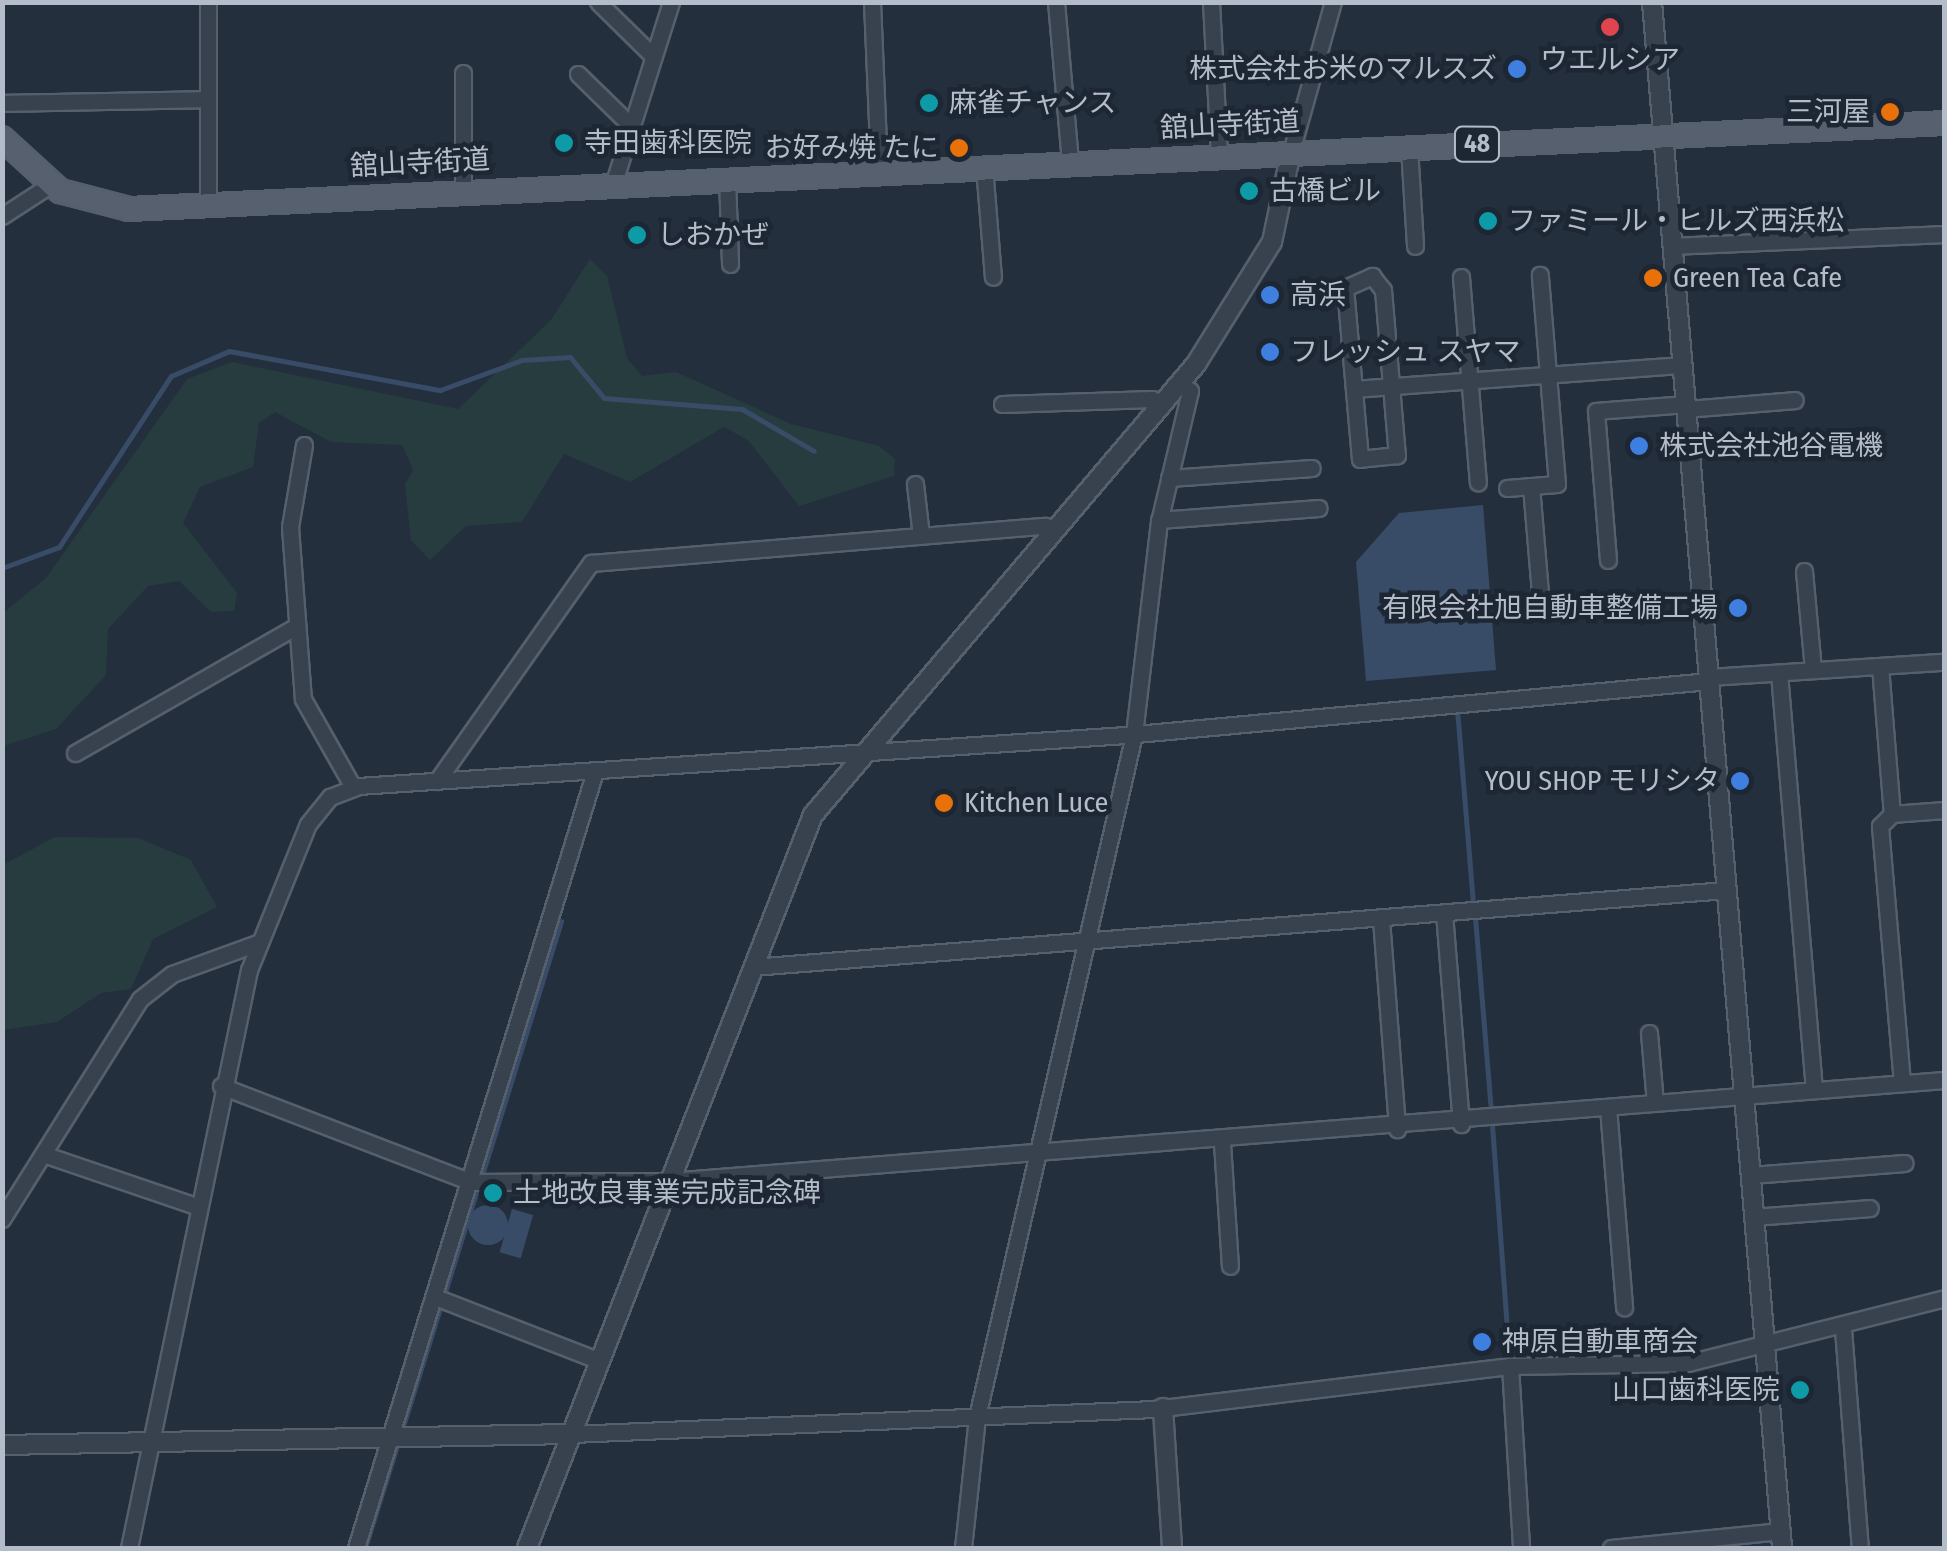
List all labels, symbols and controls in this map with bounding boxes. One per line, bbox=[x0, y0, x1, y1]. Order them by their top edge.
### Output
marker: ウエルシア bbox=[1599, 16, 1621, 38]
place label: ウエルシア bbox=[1540, 43, 1680, 77]
place label: 株式会社お米のマルスズ bbox=[1189, 52, 1497, 86]
marker: 株式会社お米のマルスズ bbox=[1506, 58, 1528, 80]
place label: 麻雀チャンス bbox=[949, 86, 1117, 120]
marker: 麻雀チャンス bbox=[918, 92, 940, 114]
place label: 三河屋 bbox=[1786, 95, 1870, 129]
marker: 三河屋 bbox=[1879, 101, 1901, 123]
street label: 舘山寺街道 bbox=[1159, 105, 1301, 145]
road number: 48 bbox=[1452, 124, 1502, 164]
place label: 寺田歯科医院 bbox=[584, 126, 752, 160]
place label: お好み焼 たに bbox=[764, 131, 939, 165]
marker: 寺田歯科医院 bbox=[553, 132, 575, 154]
marker: お好み焼 たに bbox=[948, 137, 970, 159]
street label: 舘山寺街道 bbox=[349, 143, 491, 183]
place label: 古橋ビル bbox=[1269, 174, 1381, 208]
marker: 古橋ビル bbox=[1238, 180, 1260, 202]
place label: ファミール・ヒルズ西浜松 bbox=[1508, 204, 1844, 238]
marker: ファミール・ヒルズ西浜松 bbox=[1477, 210, 1499, 232]
place label: しおかぜ bbox=[657, 218, 769, 252]
marker: しおかぜ bbox=[626, 224, 648, 246]
place label: Green Tea Cafe bbox=[1673, 261, 1842, 295]
marker: Green Tea Cafe bbox=[1642, 267, 1664, 289]
place label: 高浜 bbox=[1290, 278, 1346, 312]
marker: 高浜 bbox=[1259, 284, 1281, 306]
place label: フレッシュ スヤマ bbox=[1290, 335, 1521, 369]
marker: フレッシュ スヤマ bbox=[1259, 341, 1281, 363]
place label: 株式会社池谷電機 bbox=[1659, 429, 1883, 463]
marker: 株式会社池谷電機 bbox=[1628, 435, 1650, 457]
place label: 有限会社旭自動車整備工場 bbox=[1382, 591, 1718, 625]
marker: 有限会社旭自動車整備工場 bbox=[1727, 597, 1749, 619]
place label: YOU SHOP モリシタ bbox=[1485, 764, 1720, 798]
marker: YOU SHOP モリシタ bbox=[1729, 770, 1751, 792]
place label: Kitchen Luce bbox=[964, 786, 1108, 820]
marker: Kitchen Luce bbox=[933, 792, 955, 814]
place label: 土地改良事業完成記念碑 bbox=[513, 1176, 821, 1210]
marker: 土地改良事業完成記念碑 bbox=[482, 1182, 504, 1204]
place label: 神原自動車商会 bbox=[1502, 1325, 1698, 1359]
marker: 神原自動車商会 bbox=[1471, 1331, 1493, 1353]
place label: 山口歯科医院 bbox=[1612, 1373, 1780, 1407]
marker: 山口歯科医院 bbox=[1789, 1379, 1811, 1401]

